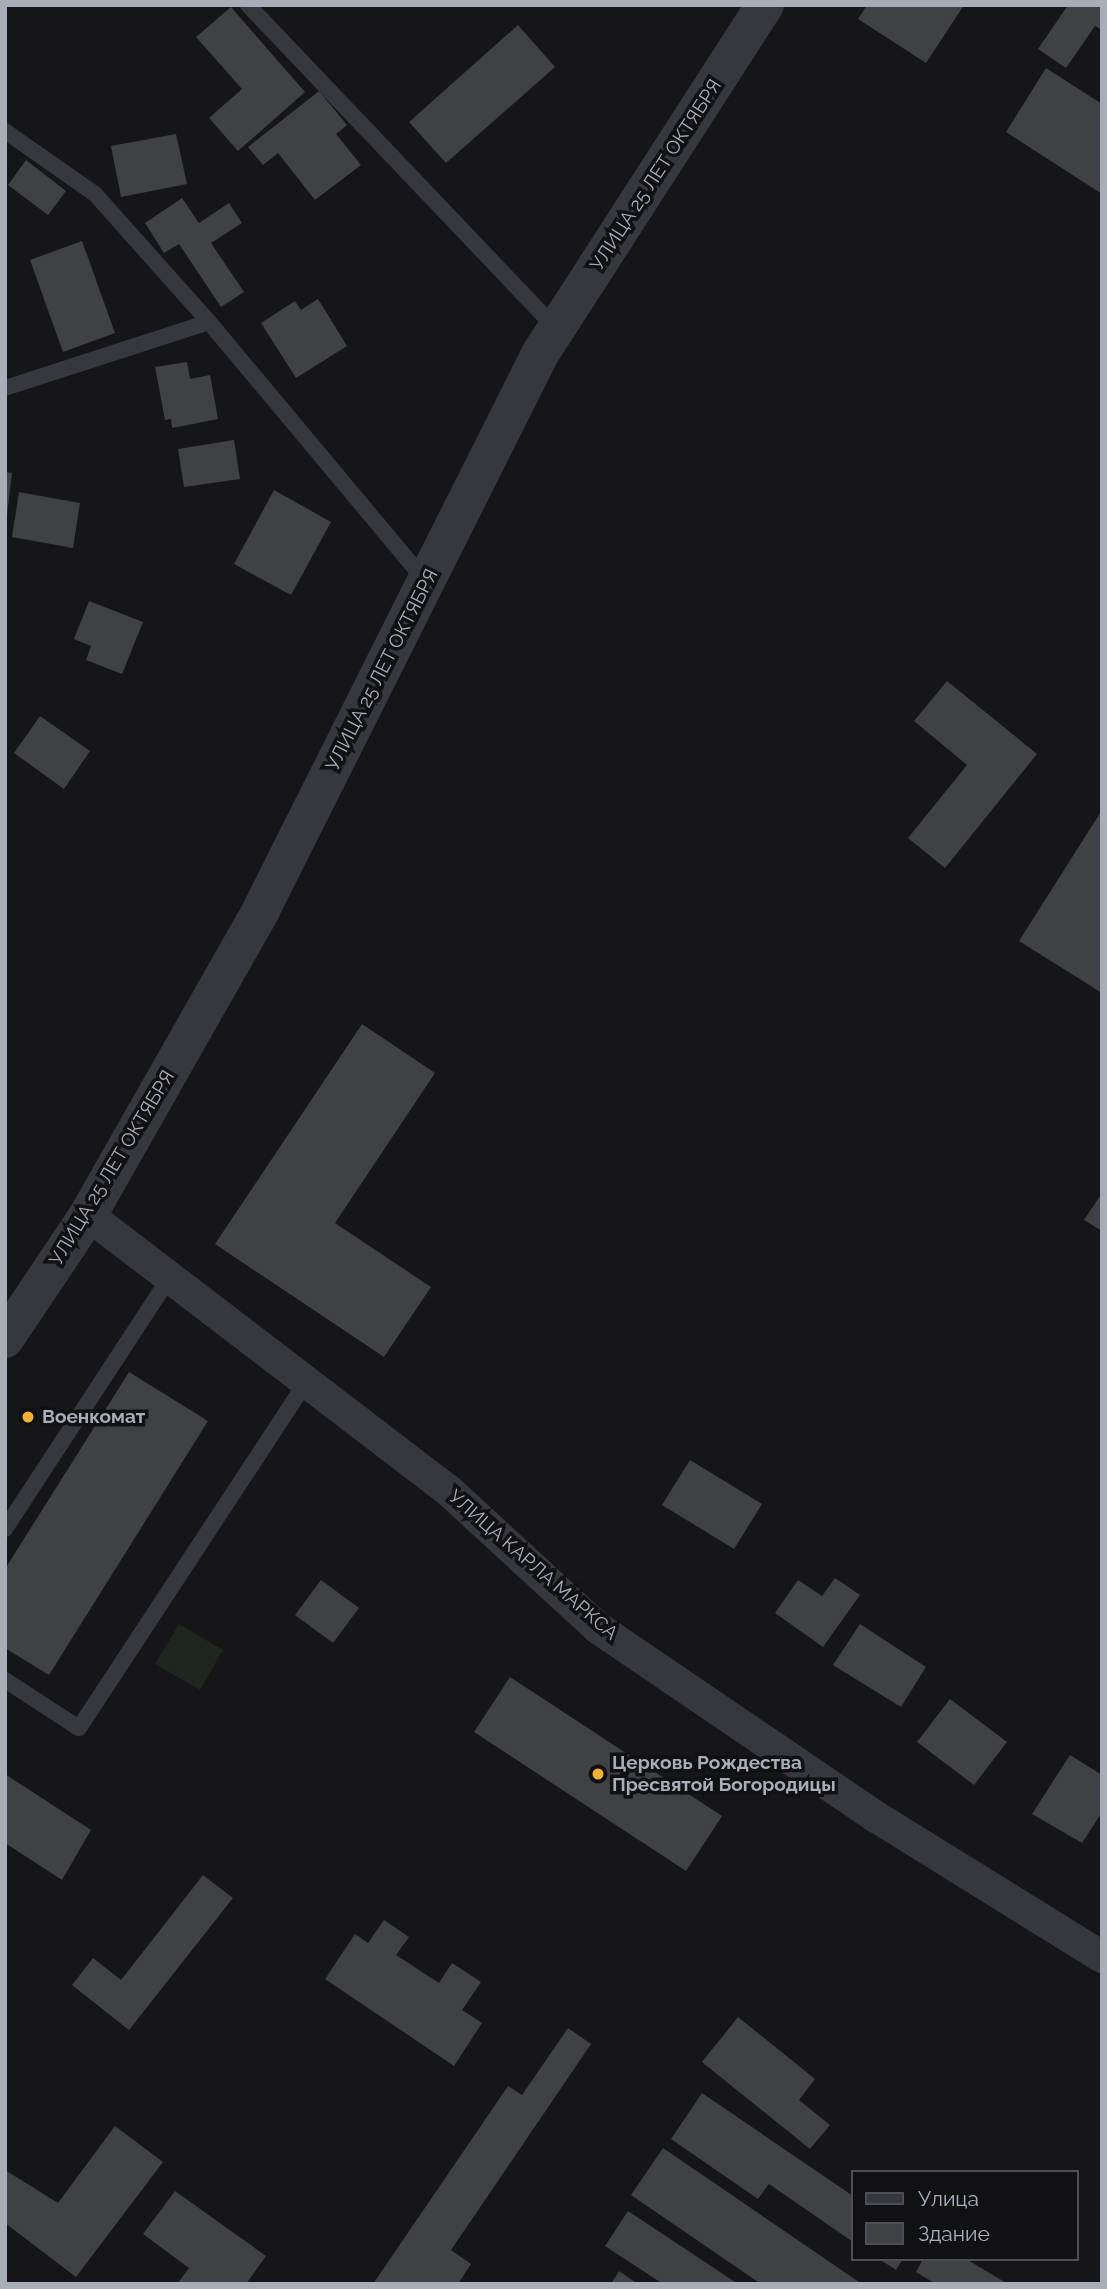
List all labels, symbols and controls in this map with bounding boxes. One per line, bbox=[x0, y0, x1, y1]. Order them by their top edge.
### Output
street label: УЛИЦА 25 ЛЕТ ОКТЯБРЯ bbox=[585, 75, 727, 275]
street label: УЛИЦА 25 ЛЕТ ОКТЯБРЯ bbox=[321, 565, 443, 775]
street label: УЛИЦА 25 ЛЕТ ОКТЯБРЯ bbox=[44, 1066, 180, 1270]
place label: Военкомат bbox=[42, 1406, 145, 1428]
marker: Военкомат bbox=[20, 1409, 36, 1425]
street label: УЛИЦА КАРЛА МАРКСА bbox=[443, 1485, 623, 1645]
place label: Церковь Рождества Пресвятой Богородицы bbox=[612, 1752, 836, 1796]
marker: Церковь Рождества Пресвятой Богородицы bbox=[590, 1766, 606, 1782]
legend bbox=[852, 2170, 1079, 2261]
text: Улица bbox=[918, 2186, 979, 2211]
text: Здание bbox=[918, 2221, 990, 2246]

